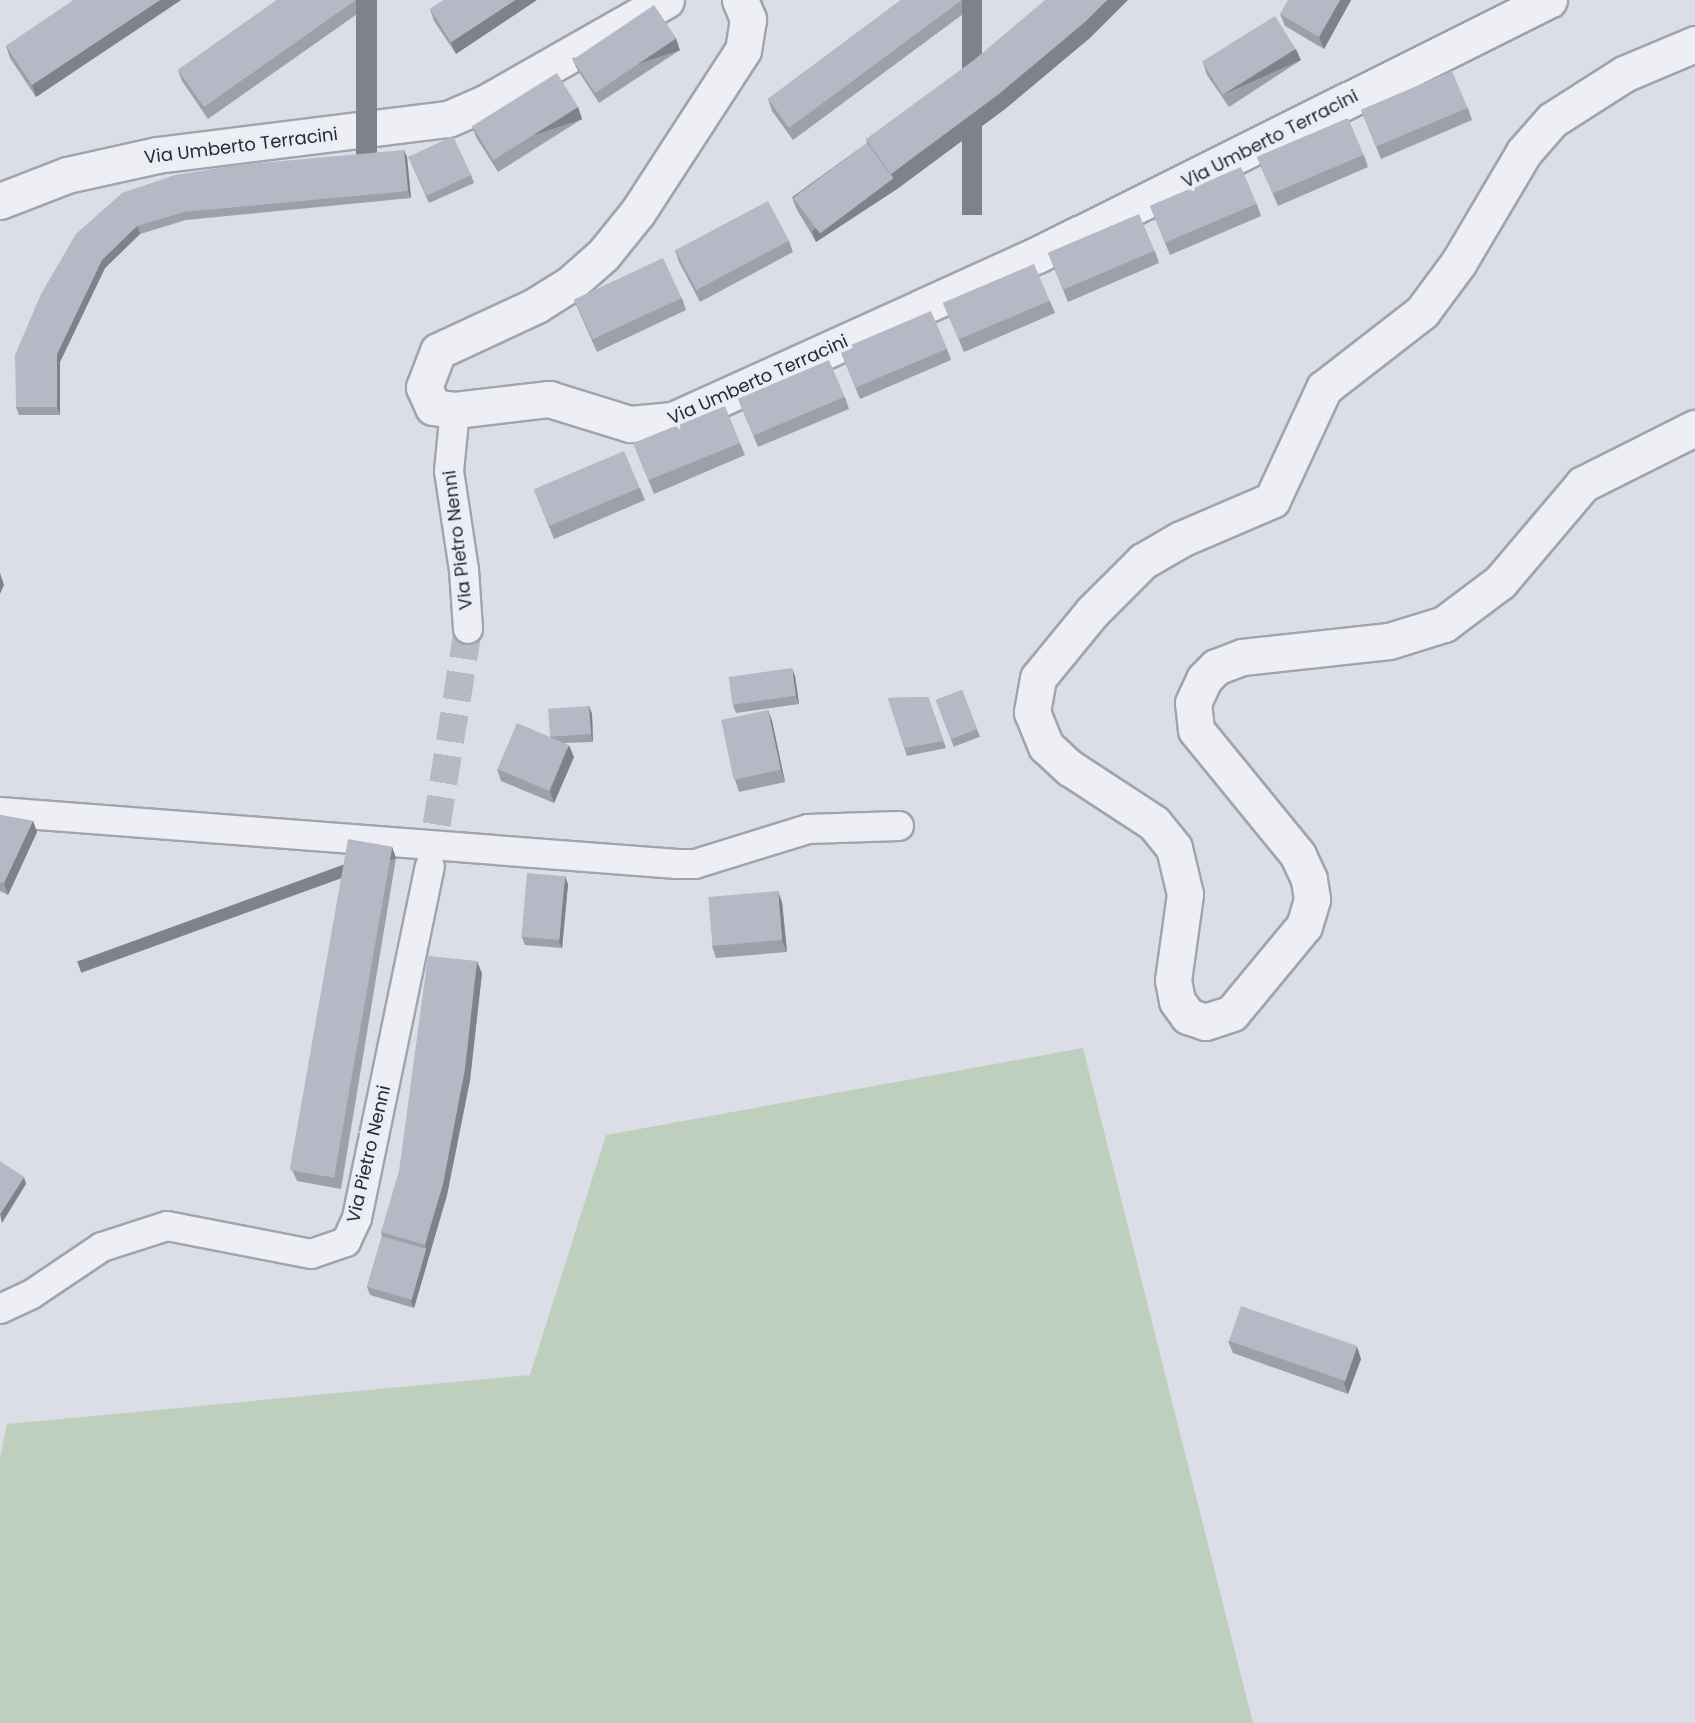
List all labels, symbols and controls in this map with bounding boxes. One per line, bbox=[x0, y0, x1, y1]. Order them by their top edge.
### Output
street label: Via Umberto Terracini bbox=[1178, 85, 1362, 193]
street label: Via Umberto Terracini bbox=[143, 123, 339, 169]
street label: Via Umberto Terracini bbox=[665, 330, 851, 430]
street label: Via Pietro Nenni bbox=[439, 469, 477, 611]
street label: Via Pietro Nenni bbox=[343, 1083, 395, 1225]

